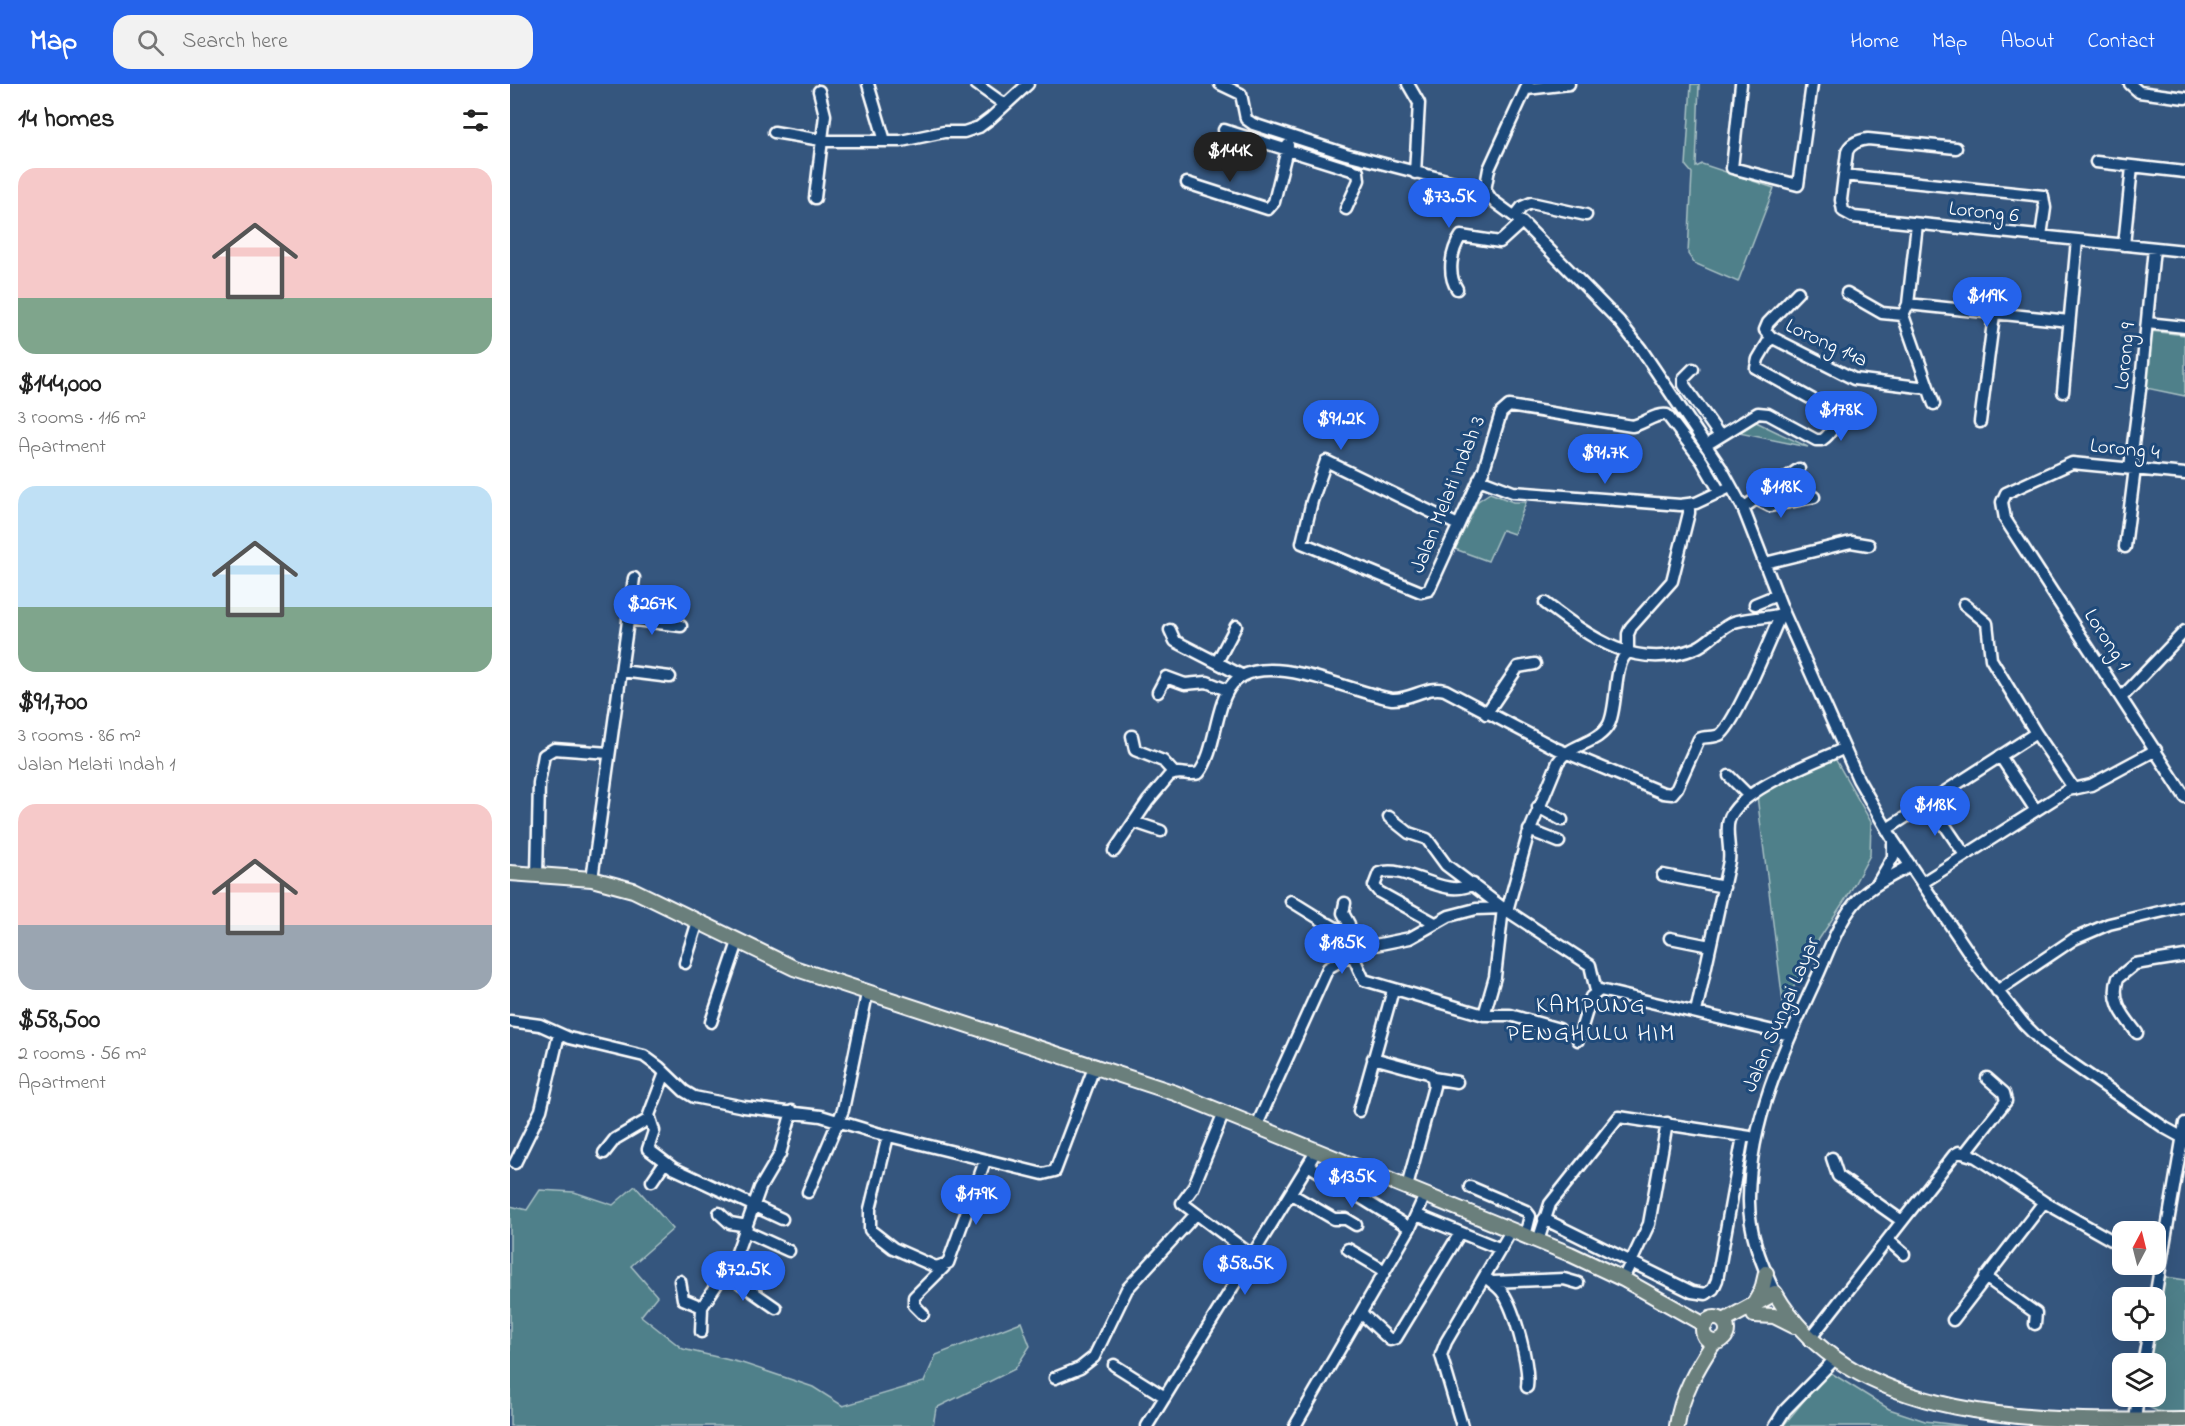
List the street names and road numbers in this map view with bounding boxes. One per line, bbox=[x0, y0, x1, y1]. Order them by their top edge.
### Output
street label: Lorong 6 bbox=[1947, 194, 2020, 234]
street label: Lorong 14a bbox=[1779, 312, 1872, 378]
street label: Lorong 9 bbox=[2108, 320, 2146, 392]
street label: Jalan Melati Indah 3 bbox=[1404, 411, 1494, 578]
street label: Lorong 4 bbox=[2088, 431, 2161, 471]
street label: Lorong 1 bbox=[2074, 603, 2138, 678]
street label: Jalan Sungai Layar bbox=[1736, 932, 1830, 1098]

